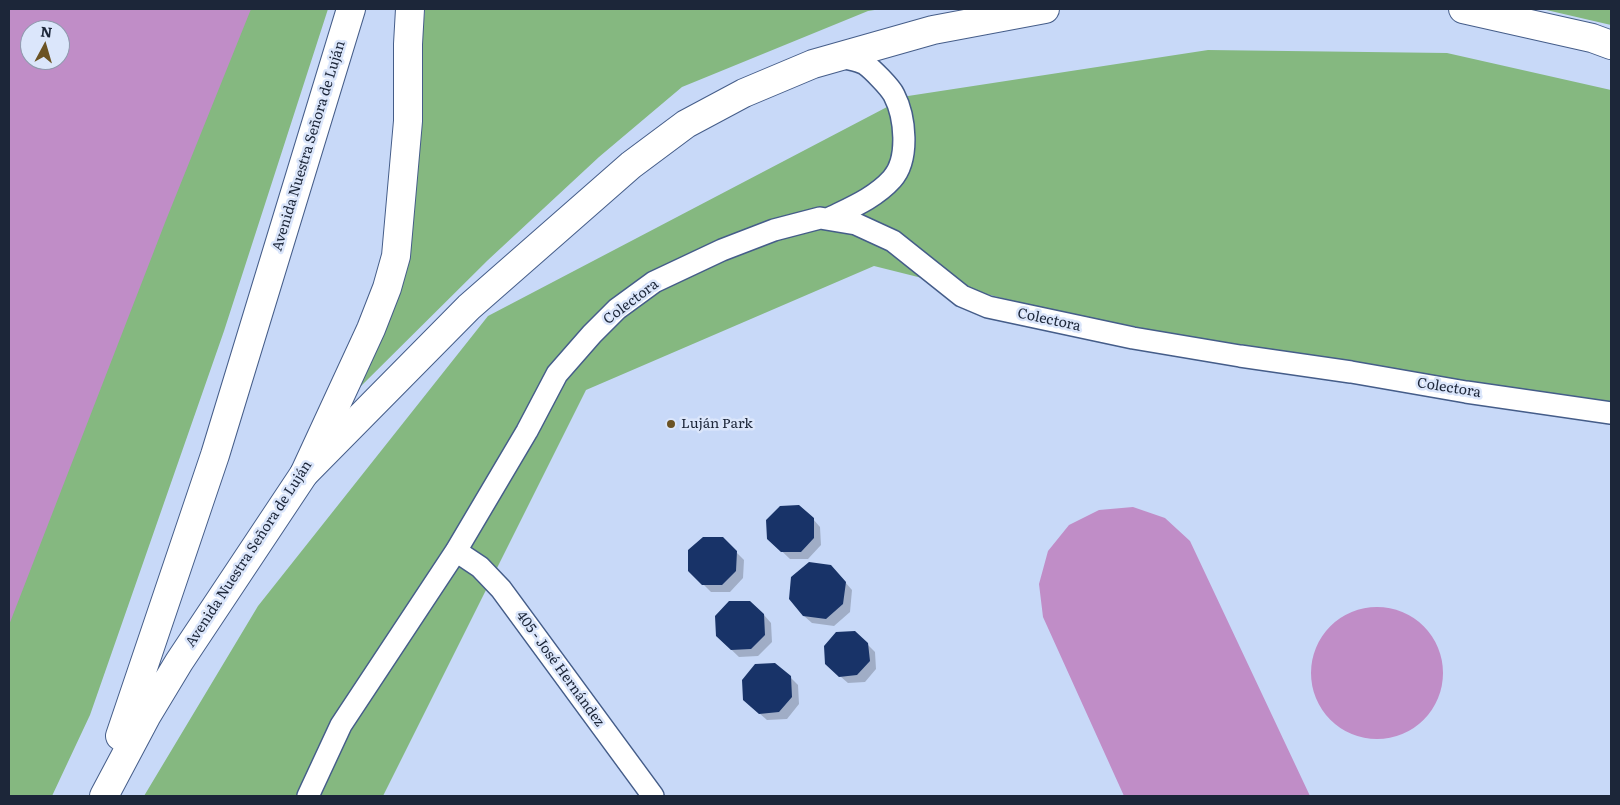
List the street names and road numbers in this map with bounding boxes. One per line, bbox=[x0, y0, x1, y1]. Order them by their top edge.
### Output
street label: Avenida Nuestra Señora de Luján bbox=[269, 39, 349, 253]
street label: Colectora bbox=[600, 276, 662, 328]
street label: Colectora bbox=[1016, 305, 1082, 335]
street label: Colectora bbox=[1416, 375, 1482, 401]
street label: Avenida Nuestra Señora de Luján bbox=[182, 458, 316, 650]
street label: 405 - José Hernández bbox=[512, 608, 608, 730]

